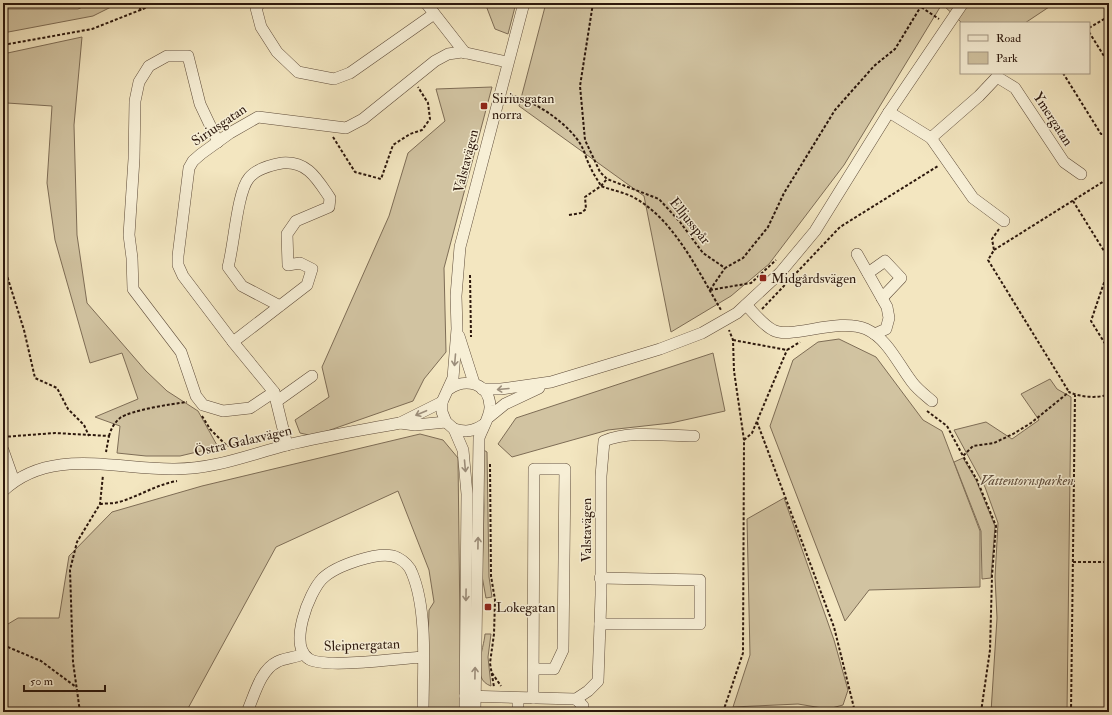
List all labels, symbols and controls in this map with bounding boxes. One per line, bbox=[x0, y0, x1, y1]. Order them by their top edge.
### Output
legend bbox=[960, 22, 1090, 74]
text: Road bbox=[996, 31, 1021, 46]
text: Park bbox=[996, 51, 1018, 66]
street label: Ymergatan bbox=[1029, 89, 1077, 149]
place label: Siriusgatan norra bbox=[492, 90, 555, 123]
street label: Siriusgatan bbox=[188, 100, 250, 150]
marker: Siriusgatan norra bbox=[479, 101, 489, 111]
street label: Valstavägen bbox=[450, 128, 482, 194]
street label: Elljusspår bbox=[665, 194, 715, 249]
place label: Midgårdsvägen bbox=[771, 270, 856, 287]
marker: Midgårdsvägen bbox=[758, 273, 768, 283]
one-way arrow bbox=[451, 353, 458, 366]
one-way arrow bbox=[497, 385, 510, 393]
one-way arrow bbox=[416, 409, 428, 417]
street label: Östra Galaxvägen bbox=[193, 422, 293, 460]
one-way arrow bbox=[461, 459, 468, 472]
park label: Vattentornsparken bbox=[980, 472, 1074, 489]
street label: Valstavägen bbox=[578, 498, 595, 562]
one-way arrow bbox=[474, 537, 482, 550]
one-way arrow bbox=[462, 588, 470, 601]
place label: Lokegatan bbox=[496, 599, 555, 616]
marker: Lokegatan bbox=[483, 602, 493, 612]
street label: Sleipnergatan bbox=[324, 635, 400, 656]
scale bar bbox=[24, 667, 105, 693]
one-way arrow bbox=[472, 667, 479, 680]
text: 50 m bbox=[30, 674, 54, 689]

